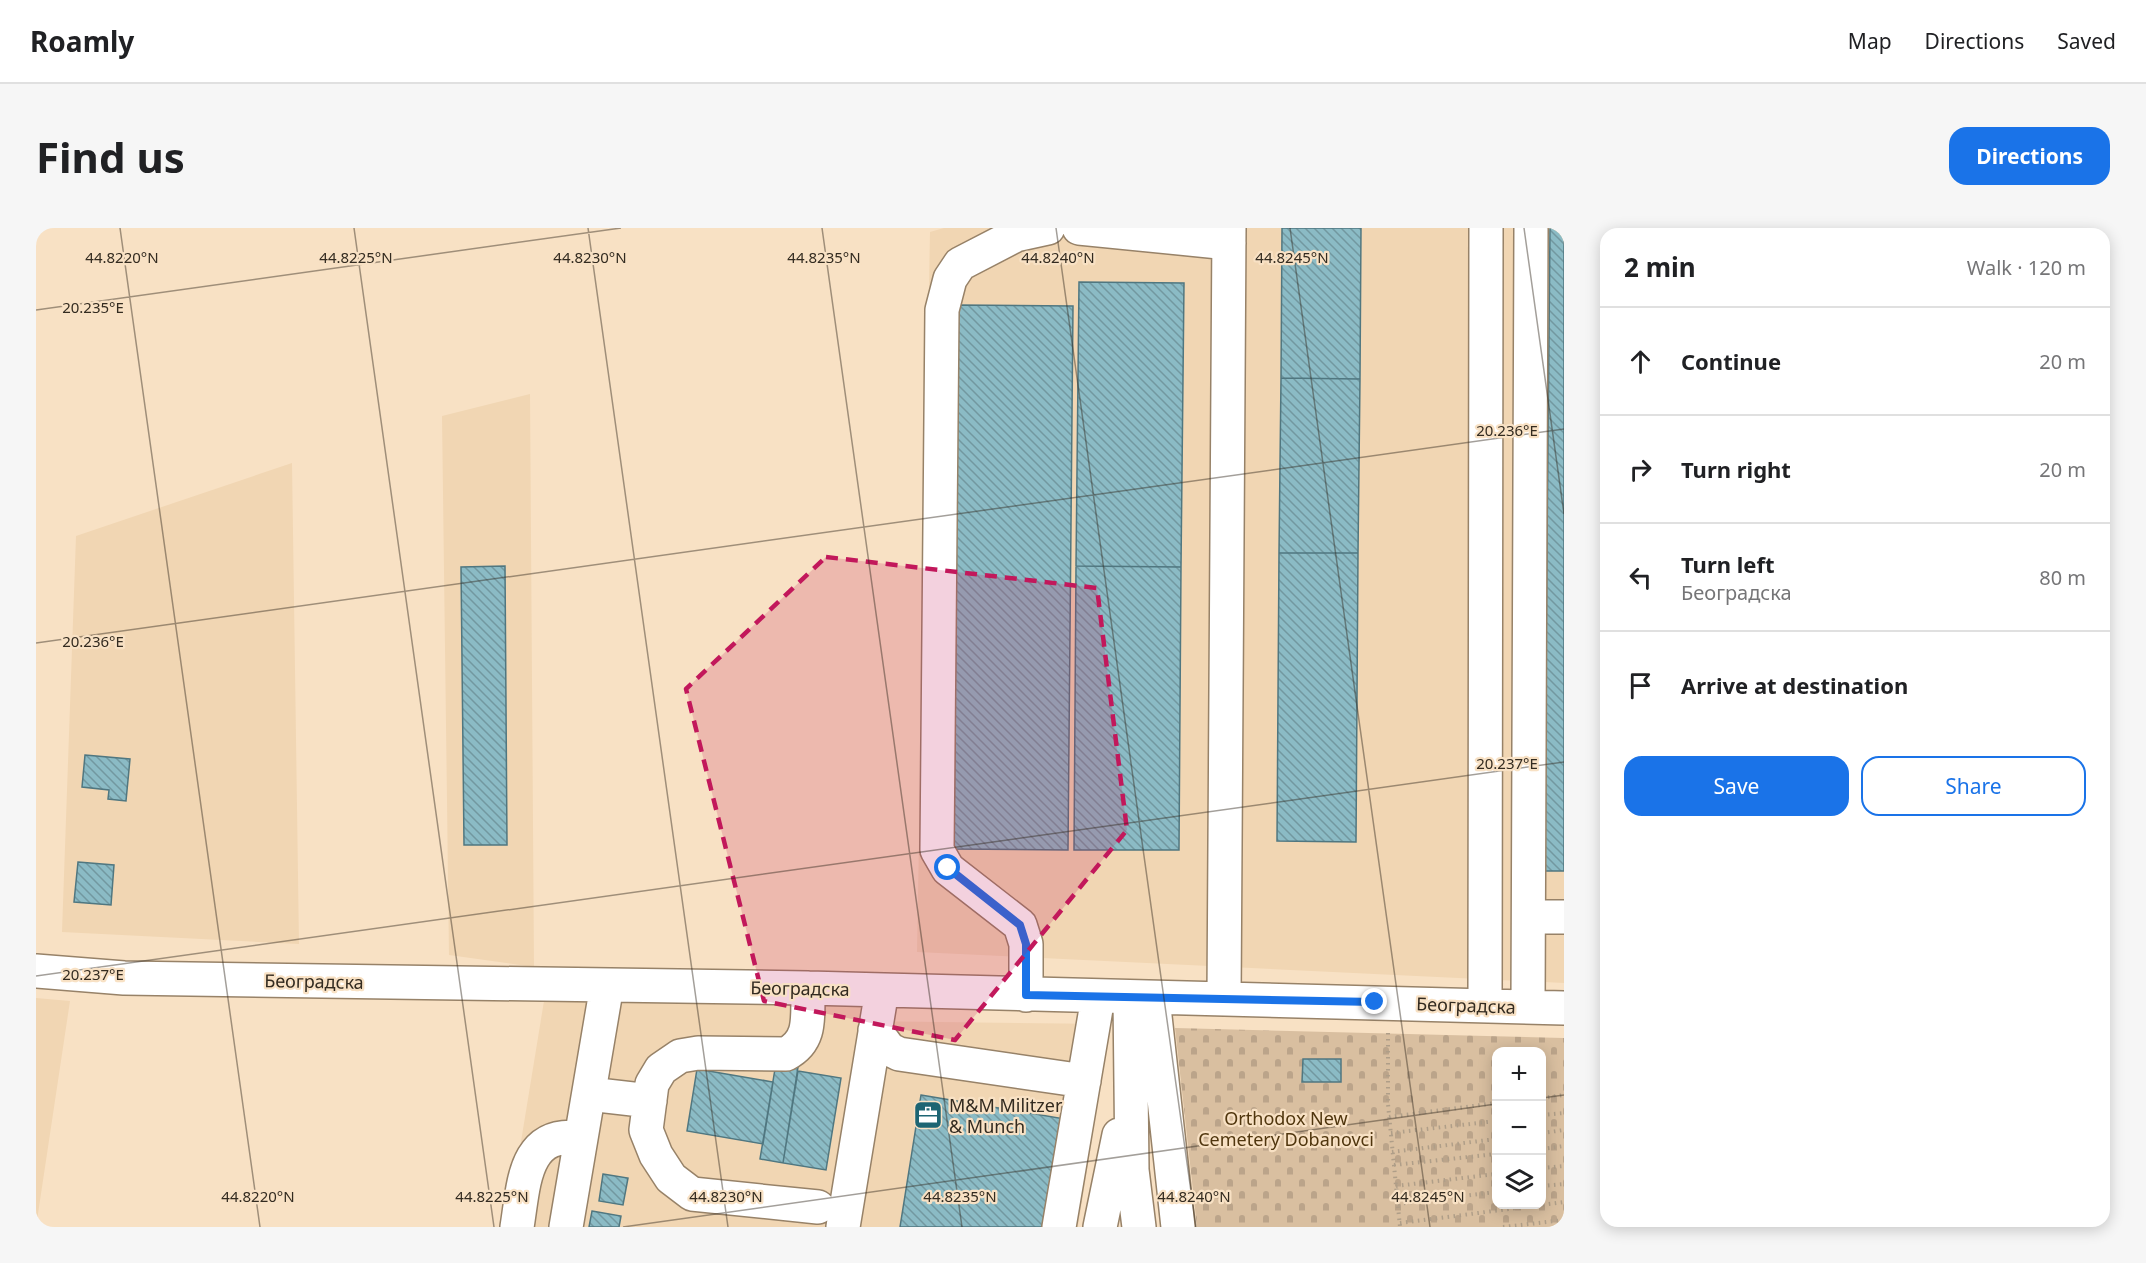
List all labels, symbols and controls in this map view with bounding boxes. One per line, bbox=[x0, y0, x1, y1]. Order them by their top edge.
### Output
text: Roamly bbox=[30, 22, 134, 60]
text: Map bbox=[1848, 27, 1892, 55]
text: Directions bbox=[1925, 27, 2024, 55]
text: Saved bbox=[2057, 27, 2116, 55]
button: Directions bbox=[1949, 127, 2110, 185]
text: Find us bbox=[36, 128, 185, 185]
text: 44.8220°N bbox=[85, 247, 159, 267]
text: 44.8225°N bbox=[319, 247, 393, 267]
text: 44.8230°N bbox=[553, 247, 627, 267]
text: 44.8235°N bbox=[787, 247, 861, 267]
text: 44.8240°N bbox=[1021, 247, 1095, 267]
text: 44.8245°N bbox=[1255, 247, 1329, 267]
text: 2 min bbox=[1624, 249, 1696, 285]
text: Walk · 120 m bbox=[1967, 254, 2086, 281]
text: 20.235°E bbox=[62, 297, 124, 317]
icon: ahead bbox=[1624, 345, 1657, 378]
text: Continue bbox=[1681, 346, 1781, 376]
text: 20 m bbox=[2039, 348, 2086, 375]
text: 20.236°E bbox=[1476, 420, 1538, 440]
icon: right bbox=[1624, 453, 1657, 486]
text: Turn right bbox=[1681, 454, 1791, 484]
text: 20 m bbox=[2039, 456, 2086, 483]
text: Turn left bbox=[1681, 549, 1775, 579]
icon: left bbox=[1624, 561, 1657, 594]
text: 80 m bbox=[2039, 564, 2086, 591]
text: Београдска bbox=[1681, 579, 1792, 606]
text: 20.236°E bbox=[62, 631, 124, 651]
icon: arrive bbox=[1624, 669, 1657, 702]
text: Arrive at destination bbox=[1681, 670, 1908, 700]
text: 20.237°E bbox=[1476, 753, 1538, 773]
button: Save bbox=[1624, 756, 1849, 816]
button: Share bbox=[1861, 756, 2086, 816]
route start bbox=[934, 854, 960, 880]
text: 20.237°E bbox=[62, 964, 124, 984]
street label: Београдска bbox=[264, 968, 364, 994]
street label: Београдска bbox=[750, 975, 850, 1001]
route end bbox=[1361, 988, 1387, 1014]
street label: Београдска bbox=[1416, 991, 1516, 1019]
map controls bbox=[1492, 1047, 1546, 1209]
button: + bbox=[1492, 1047, 1546, 1101]
place label: M&M Militzer & Munch bbox=[949, 1093, 1063, 1138]
office icon: M&M Militzer & Munch bbox=[912, 1099, 944, 1131]
button: − bbox=[1492, 1101, 1546, 1155]
park label: Orthodox New Cemetery Dobanovci bbox=[1198, 1106, 1374, 1151]
button: layers bbox=[1492, 1155, 1546, 1209]
text: 44.8220°N bbox=[221, 1186, 295, 1206]
text: 44.8225°N bbox=[455, 1186, 529, 1206]
text: 44.8230°N bbox=[689, 1186, 763, 1206]
text: 44.8235°N bbox=[923, 1186, 997, 1206]
text: 44.8240°N bbox=[1157, 1186, 1231, 1206]
text: 44.8245°N bbox=[1391, 1186, 1465, 1206]

